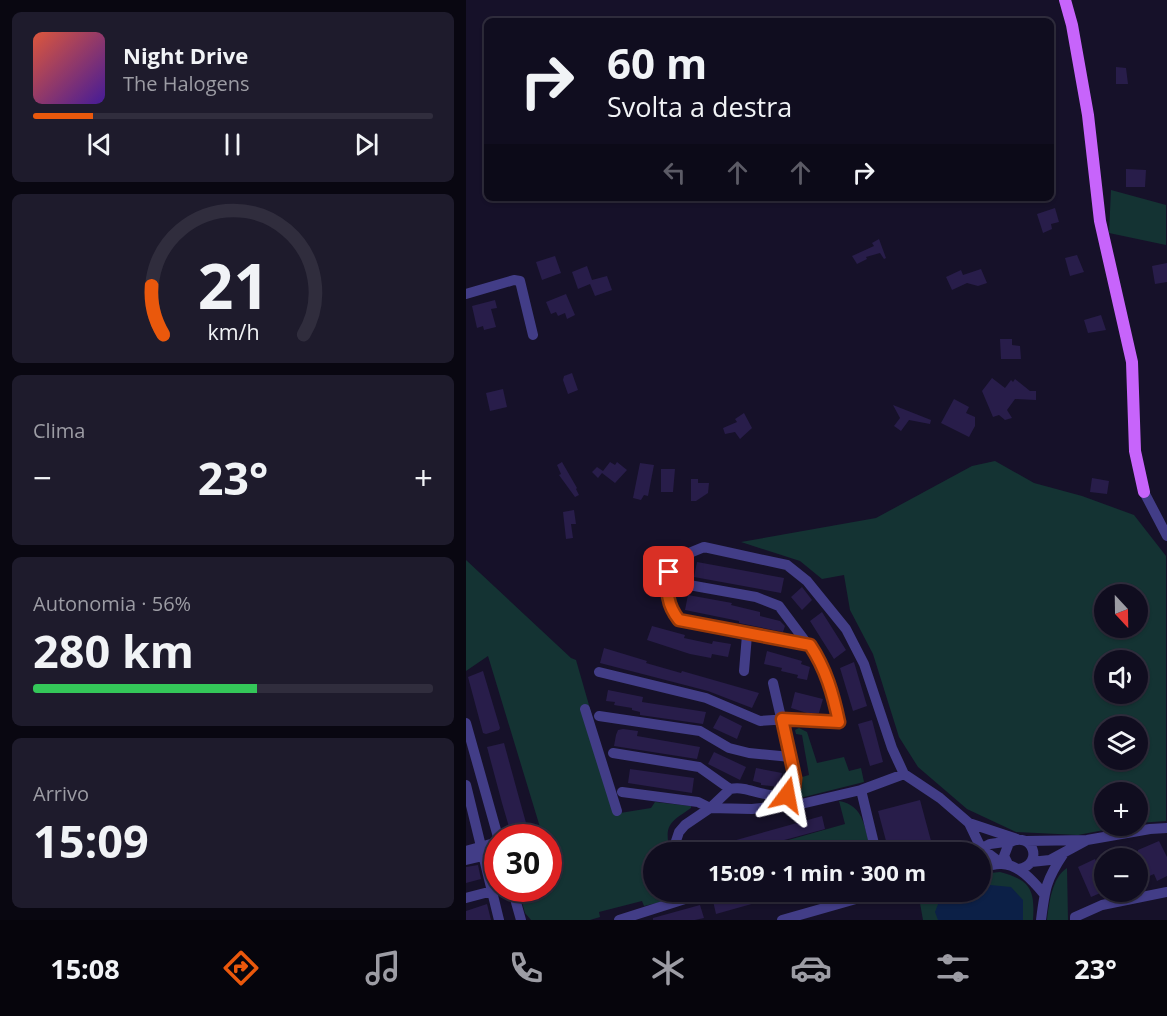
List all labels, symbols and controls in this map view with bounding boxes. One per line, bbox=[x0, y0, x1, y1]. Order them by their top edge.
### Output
text: 60 m bbox=[607, 34, 707, 91]
text: Night Drive bbox=[123, 40, 248, 70]
icon: right bbox=[508, 42, 586, 120]
text: The Halogens bbox=[123, 70, 250, 97]
text: Svolta a destra bbox=[607, 88, 792, 125]
icon: previous bbox=[83, 128, 116, 161]
icon: pause bbox=[216, 128, 249, 161]
icon: next bbox=[350, 128, 383, 161]
icon: left bbox=[658, 156, 691, 189]
icon: ahead bbox=[721, 156, 754, 189]
icon: ahead bbox=[784, 156, 817, 189]
icon: right bbox=[847, 156, 880, 189]
text: 21 bbox=[197, 243, 269, 328]
text: km/h bbox=[207, 318, 259, 347]
text: Clima bbox=[33, 417, 85, 444]
text: 23° bbox=[198, 447, 268, 508]
text: − bbox=[33, 455, 52, 500]
text: + bbox=[414, 455, 433, 500]
pin bbox=[643, 546, 694, 597]
icon: arrive bbox=[652, 555, 685, 588]
north arrow bbox=[1094, 584, 1148, 638]
map controls bbox=[1094, 584, 1148, 902]
text: Autonomia · 56% bbox=[33, 590, 191, 617]
text: 280 km bbox=[33, 620, 194, 681]
button: sound bbox=[1094, 650, 1148, 704]
button: layers bbox=[1094, 716, 1148, 770]
position arrow bbox=[755, 763, 819, 827]
text: Arrivo bbox=[33, 780, 89, 807]
button: + bbox=[1094, 782, 1148, 836]
text: 15:09 bbox=[33, 810, 149, 871]
speed limit sign: 30 bbox=[484, 824, 562, 902]
button: − bbox=[1094, 848, 1148, 902]
text: 15:09 · 1 min · 300 m bbox=[708, 857, 926, 887]
icon: directions bbox=[220, 947, 262, 989]
icon: music bbox=[362, 947, 404, 989]
icon: phone bbox=[505, 947, 547, 989]
icon: climate bbox=[647, 947, 689, 989]
icon: car bbox=[790, 947, 832, 989]
icon: filters bbox=[932, 947, 974, 989]
text: 15:08 bbox=[50, 950, 120, 987]
text: 23° bbox=[1074, 950, 1117, 987]

